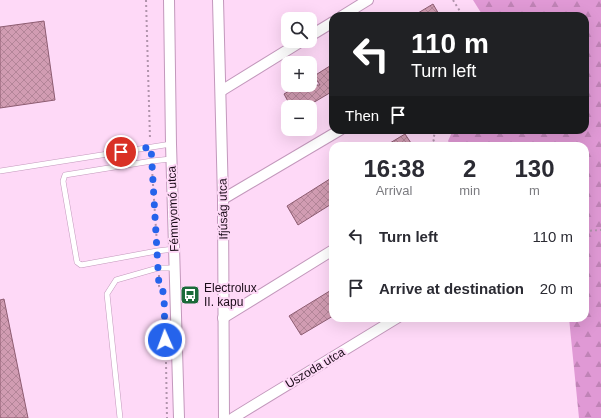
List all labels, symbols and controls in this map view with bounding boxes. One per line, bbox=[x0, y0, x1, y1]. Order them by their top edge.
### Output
map controls bbox=[281, 12, 317, 136]
button: search bbox=[281, 12, 317, 48]
icon: left bbox=[345, 28, 397, 80]
text: 110 m bbox=[411, 28, 489, 59]
button: + bbox=[281, 56, 317, 92]
text: Turn left bbox=[411, 61, 476, 81]
button: − bbox=[281, 100, 317, 136]
icon: arrive bbox=[387, 104, 409, 126]
text: Then bbox=[345, 107, 379, 124]
pin bbox=[104, 135, 138, 169]
icon: arrive bbox=[110, 141, 132, 163]
text: 16:38 bbox=[363, 155, 425, 182]
text: 2 bbox=[463, 155, 476, 182]
text: 130 bbox=[515, 155, 555, 182]
street label: Fémnyomó utca bbox=[164, 165, 181, 252]
street label: Ifjúság utca bbox=[215, 178, 231, 240]
text: Arrival bbox=[376, 183, 413, 198]
text: min bbox=[459, 183, 480, 198]
text: m bbox=[529, 183, 540, 198]
icon: left bbox=[345, 225, 367, 247]
text: Turn left bbox=[379, 228, 438, 245]
text: 110 m bbox=[532, 228, 573, 245]
icon: arrive bbox=[345, 277, 367, 299]
text: Arrive at destination bbox=[379, 280, 524, 297]
text: 20 m bbox=[540, 280, 573, 297]
place label: Electrolux II. kapu bbox=[204, 281, 257, 309]
bus stop icon: Electrolux II. kapu bbox=[179, 284, 201, 306]
position arrow bbox=[144, 319, 186, 361]
street label: Uszoda utca bbox=[283, 345, 347, 391]

